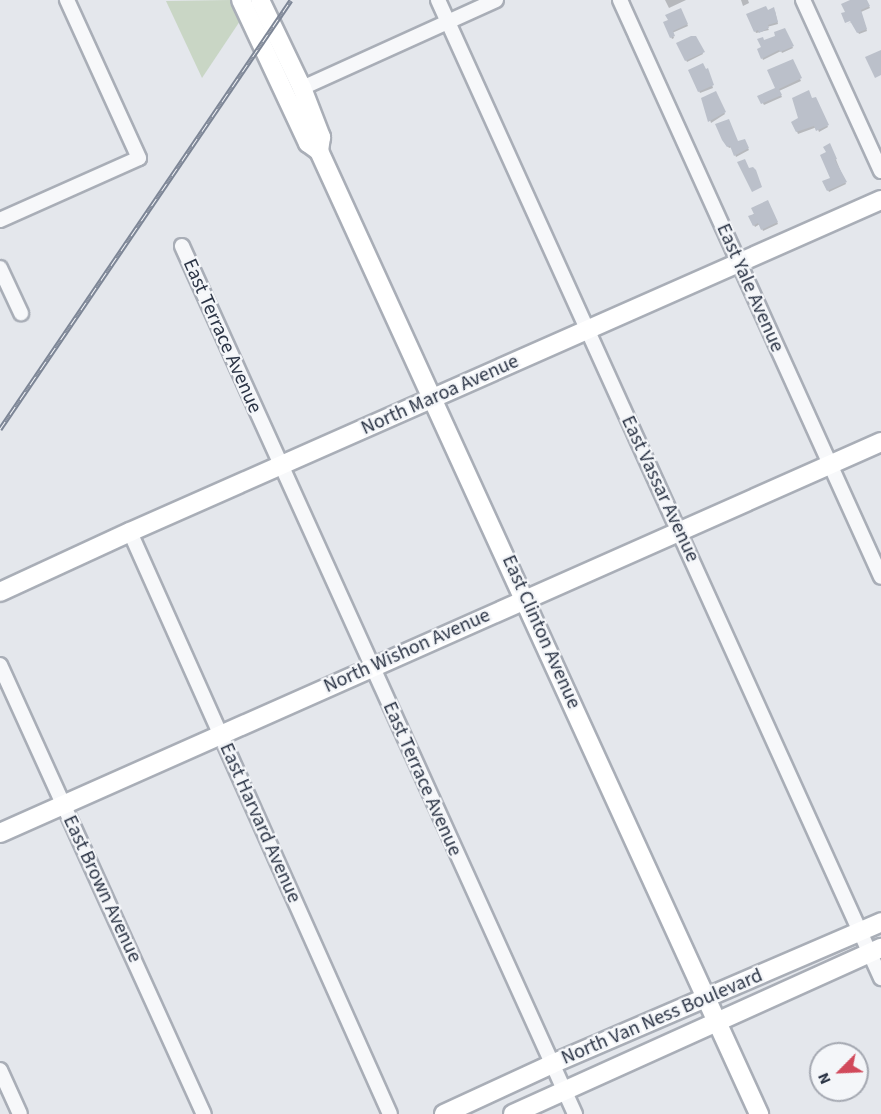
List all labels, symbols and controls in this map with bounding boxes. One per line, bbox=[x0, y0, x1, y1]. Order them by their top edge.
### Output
street label: East Yale Avenue bbox=[711, 220, 789, 356]
street label: East Terrace Avenue bbox=[177, 255, 267, 417]
street label: North Maroa Avenue bbox=[357, 349, 523, 441]
street label: East Vassar Avenue bbox=[616, 412, 704, 566]
street label: East Clinton Avenue bbox=[496, 551, 586, 713]
street label: North Wishon Avenue bbox=[320, 603, 494, 699]
street label: East Terrace Avenue bbox=[377, 698, 467, 860]
street label: East Harvard Avenue bbox=[214, 739, 306, 907]
street label: East Brown Avenue bbox=[57, 812, 147, 966]
street label: North Van Ness Boulevard bbox=[558, 964, 766, 1070]
north arrow bbox=[809, 1042, 869, 1102]
text: N bbox=[812, 1069, 837, 1088]

